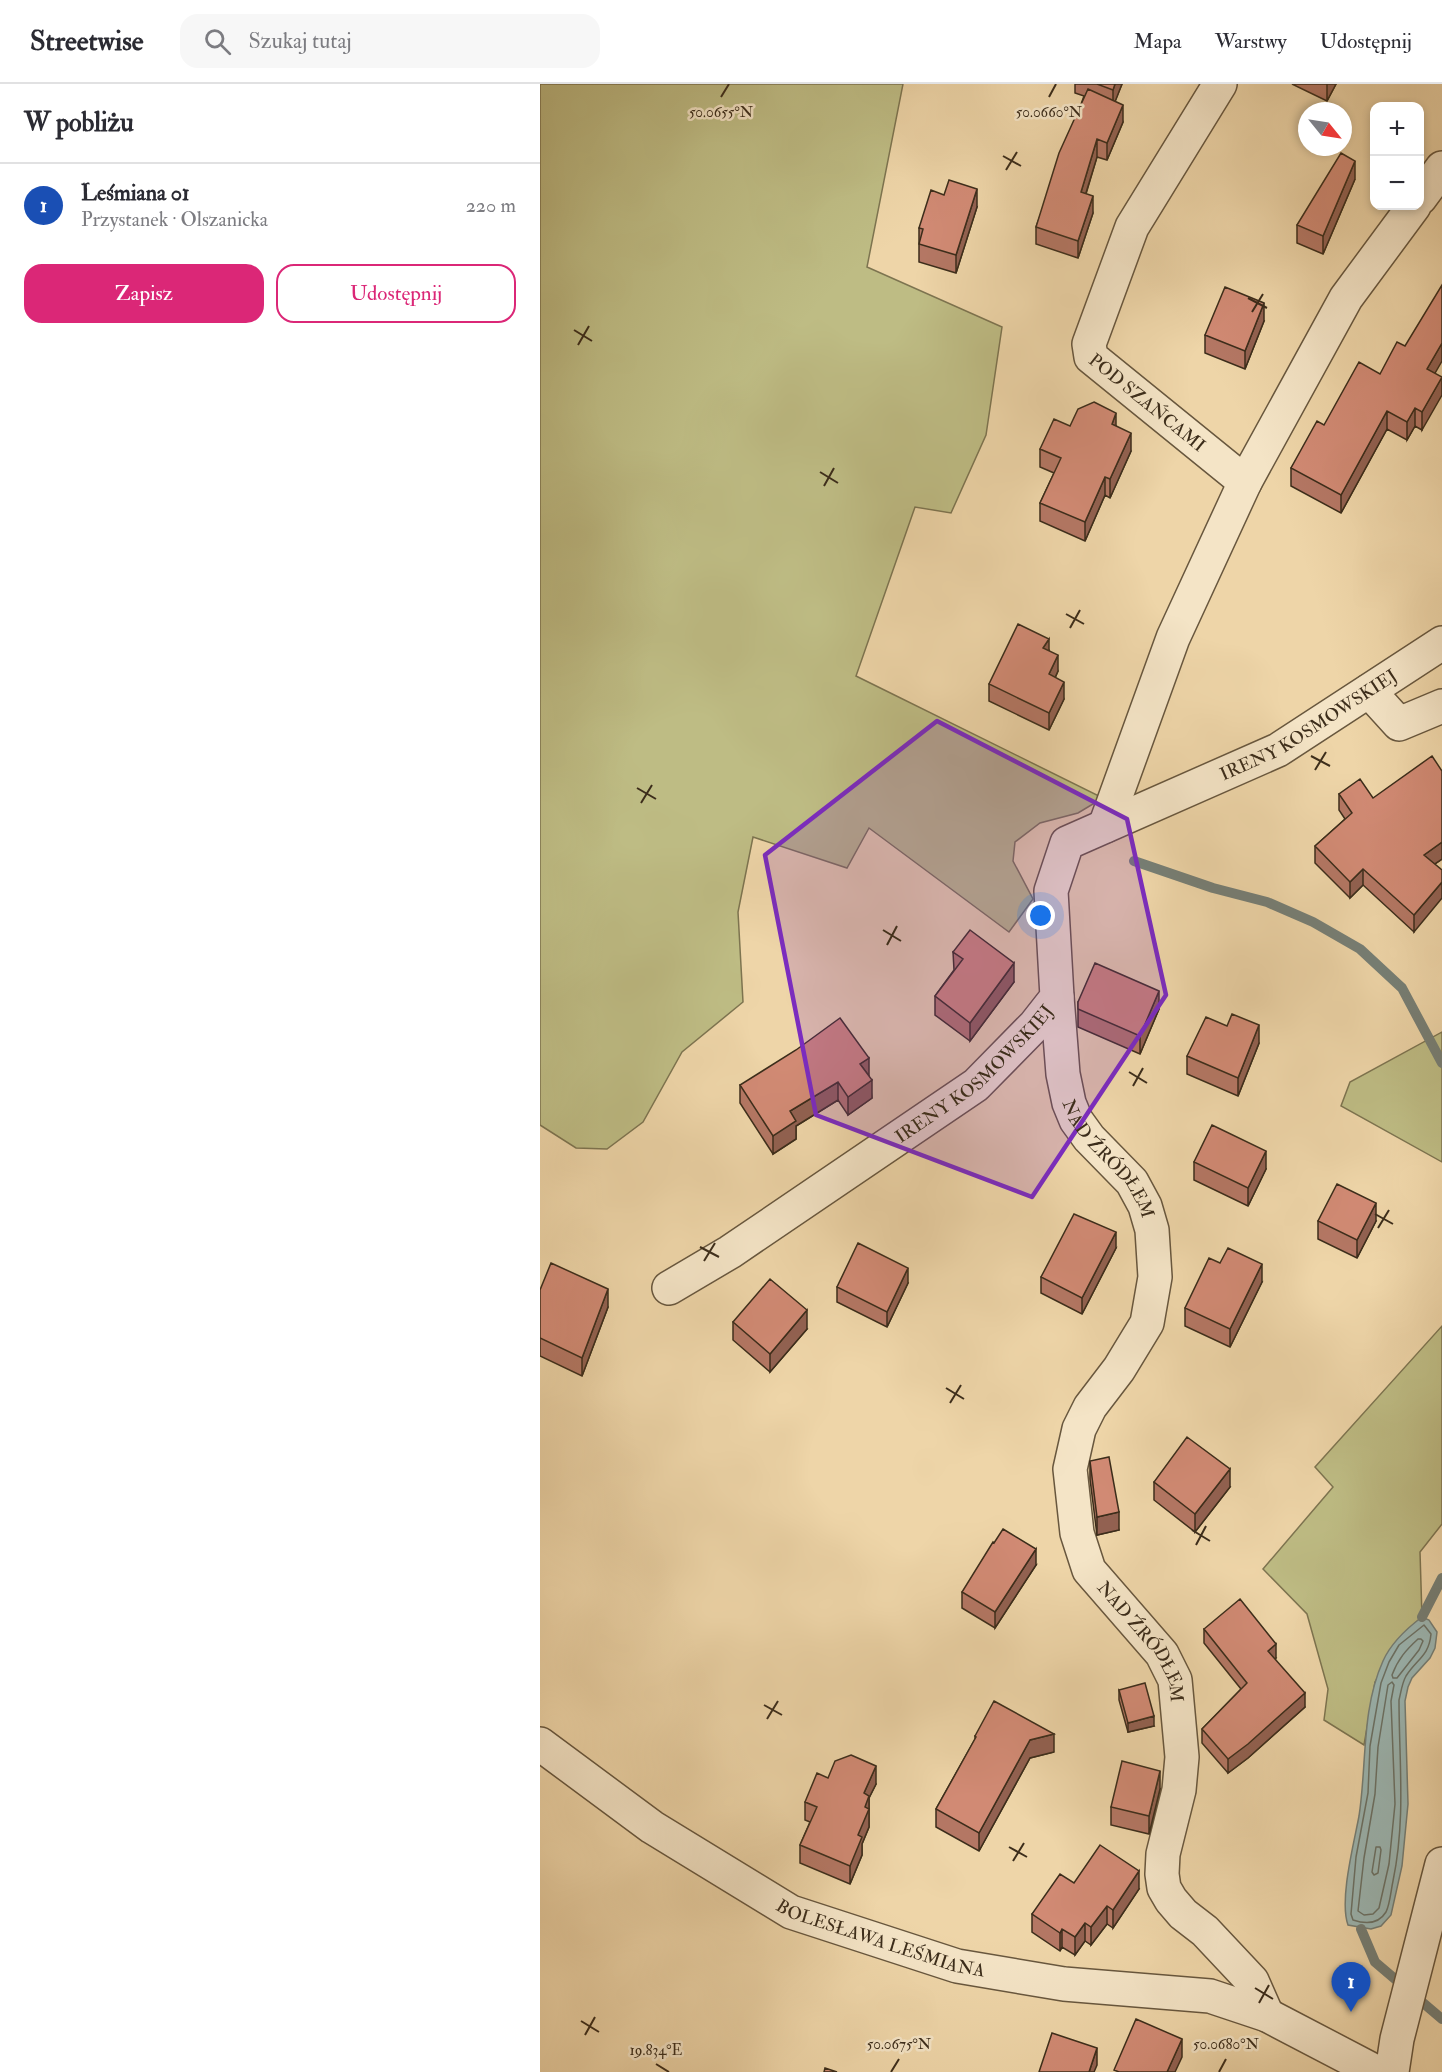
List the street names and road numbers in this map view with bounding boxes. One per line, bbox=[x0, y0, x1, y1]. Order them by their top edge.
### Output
street label: POD SZAŃCAMI bbox=[1084, 348, 1210, 457]
street label: IRENY KOSMOWSKIEJ bbox=[1216, 664, 1401, 786]
street label: IRENY KOSMOWSKIEJ bbox=[891, 1000, 1058, 1148]
street label: NAD ŹRÓDŁEM bbox=[1057, 1096, 1159, 1221]
street label: NAD ŹRÓDŁEM bbox=[1092, 1576, 1188, 1703]
street label: BOLESŁAWA LEŚMIANA bbox=[772, 1894, 987, 1982]

